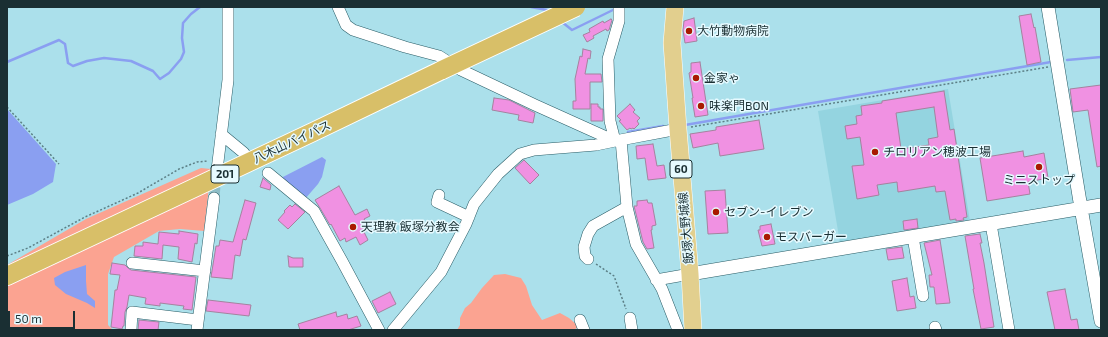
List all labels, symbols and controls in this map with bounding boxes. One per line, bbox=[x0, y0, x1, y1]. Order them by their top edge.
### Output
place label: 大竹動物病院 bbox=[697, 24, 769, 38]
marker: 大竹動物病院 bbox=[684, 26, 694, 36]
place label: 金家ゃ bbox=[704, 71, 740, 85]
marker: 金家ゃ bbox=[691, 73, 701, 83]
place label: 味楽門BON bbox=[709, 99, 769, 113]
marker: 味楽門BON bbox=[696, 101, 706, 111]
street label: 八木山バイパス bbox=[251, 118, 333, 166]
place label: チロリアン穂波工場 bbox=[883, 145, 991, 159]
marker: チロリアン穂波工場 bbox=[870, 147, 880, 157]
road number: 60 bbox=[670, 160, 692, 178]
marker: ミニストップ bbox=[1034, 162, 1044, 172]
road number: 201 bbox=[211, 165, 239, 183]
place label: ミニストップ bbox=[1003, 173, 1075, 187]
street label: 飯塚大野城線 bbox=[676, 192, 696, 264]
place label: セブン-イレブン bbox=[724, 205, 813, 219]
marker: セブン-イレブン bbox=[711, 207, 721, 217]
place label: 天理教 飯塚分教会 bbox=[361, 220, 460, 234]
marker: 天理教 飯塚分教会 bbox=[348, 222, 358, 232]
place label: モスバーガー bbox=[775, 230, 847, 244]
marker: モスバーガー bbox=[762, 232, 772, 242]
scale bar bbox=[10, 303, 77, 329]
text: 50 m bbox=[15, 311, 42, 325]

